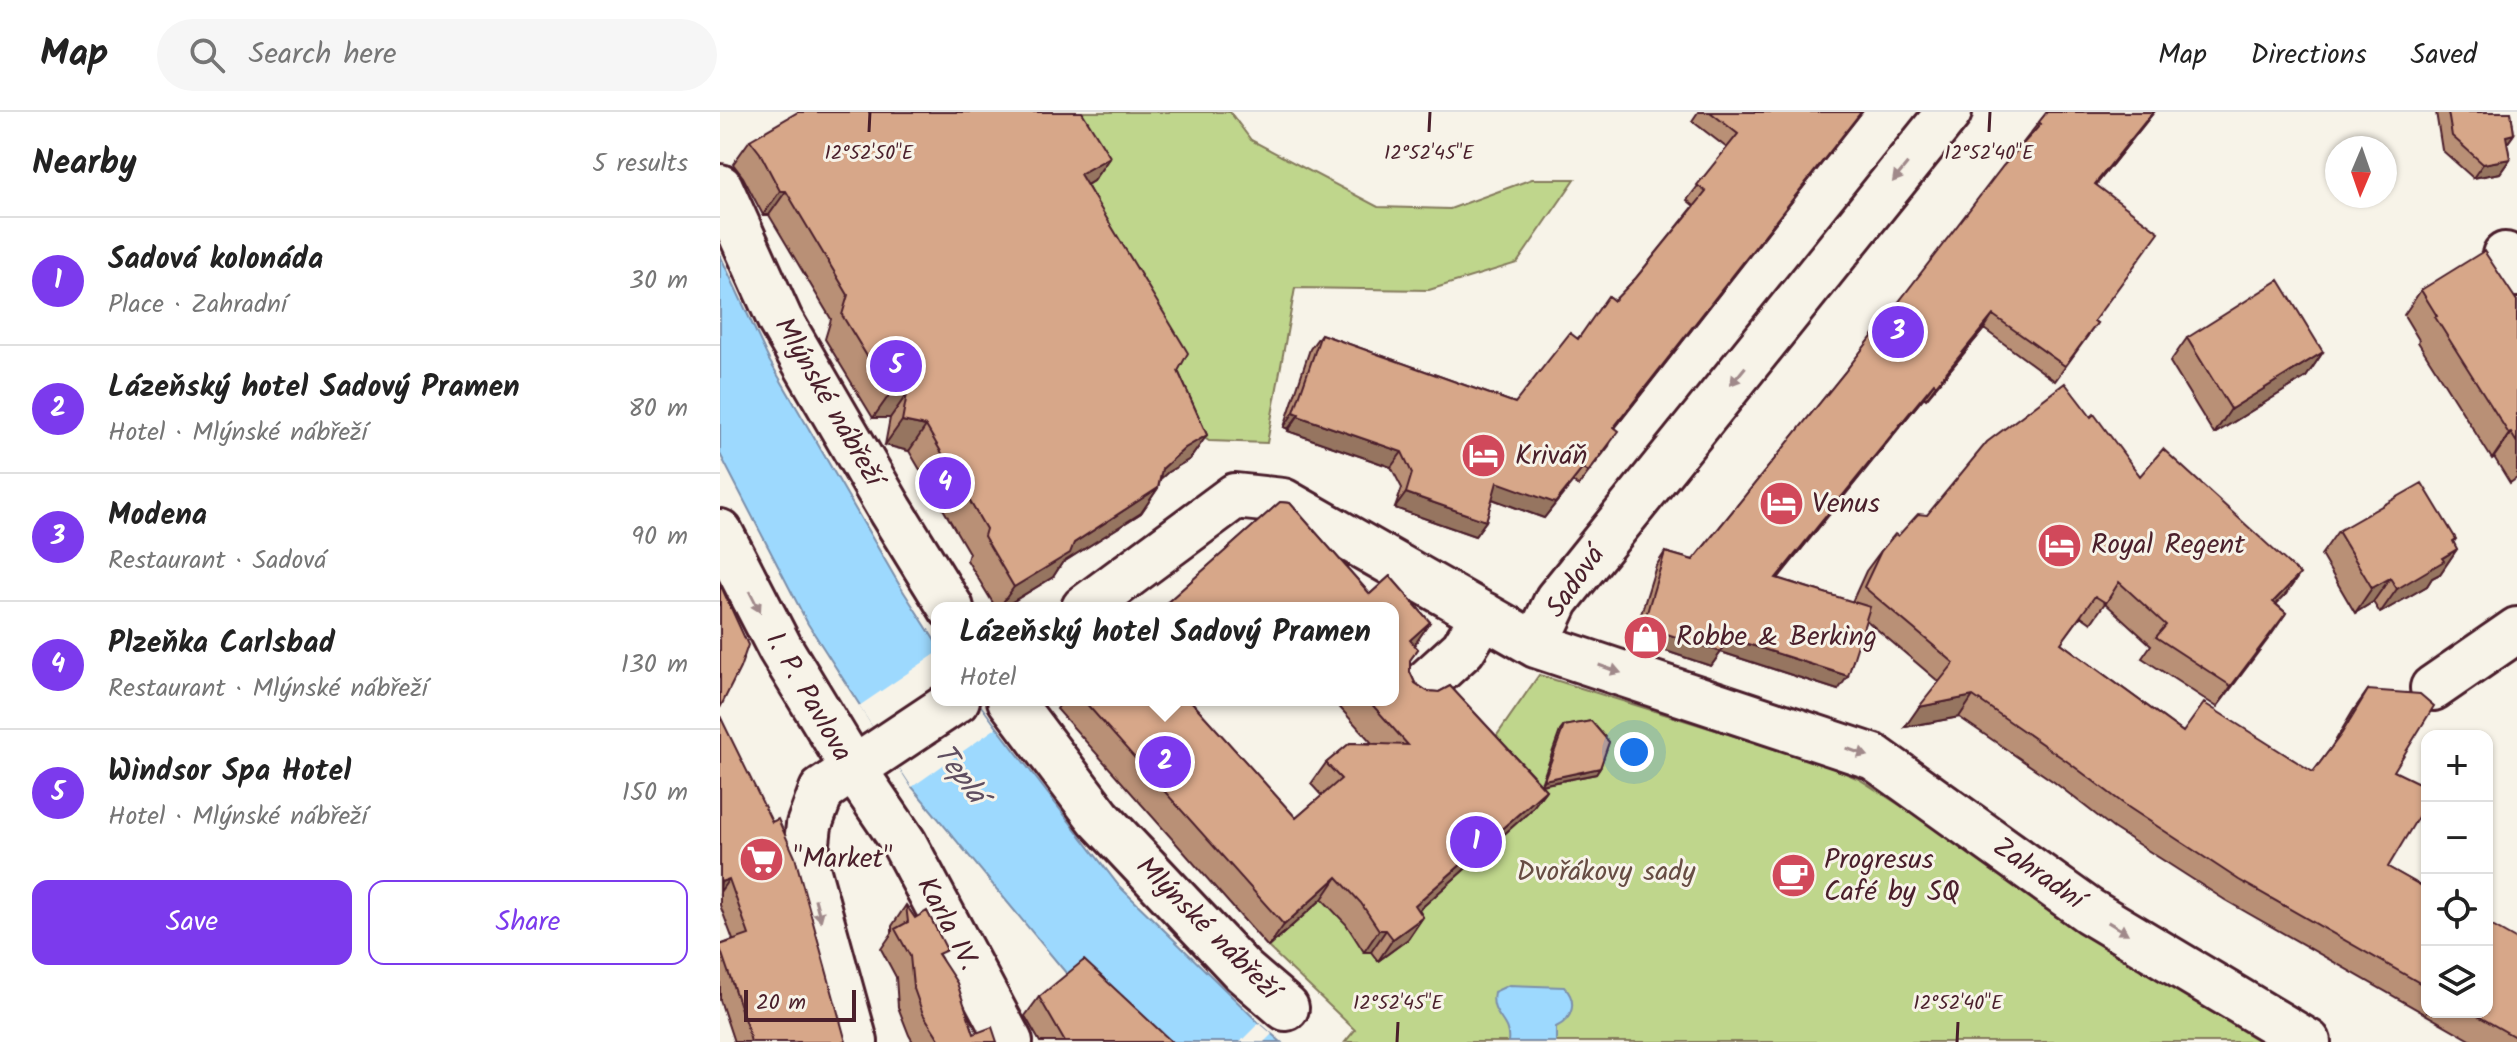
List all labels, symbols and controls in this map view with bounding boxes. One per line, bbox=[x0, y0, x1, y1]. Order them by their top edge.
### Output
search box bbox=[157, 19, 717, 91]
text: Map bbox=[40, 25, 109, 85]
text: Search here bbox=[249, 31, 396, 79]
icon: search bbox=[185, 33, 229, 77]
text: Map bbox=[2158, 33, 2207, 78]
text: Directions bbox=[2251, 33, 2367, 78]
text: Saved bbox=[2411, 33, 2477, 78]
north arrow bbox=[2325, 136, 2397, 208]
text: Nearby bbox=[32, 137, 137, 191]
text: 12°52'50"E bbox=[825, 138, 915, 170]
text: 12°52'45"E bbox=[1384, 138, 1475, 170]
text: 12°52'40"E bbox=[1944, 138, 2035, 170]
text: 5 results bbox=[592, 143, 688, 185]
one-way arrow bbox=[1893, 163, 1909, 183]
text: Sadová kolonáda bbox=[108, 236, 323, 284]
text: 1 bbox=[54, 260, 62, 302]
text: 30 m bbox=[629, 260, 688, 302]
text: Place · Zahradní bbox=[108, 284, 287, 326]
pin: 3 bbox=[1872, 302, 1924, 362]
street label: Mlýnské nábřeží bbox=[761, 309, 897, 499]
pin: 5 bbox=[870, 336, 922, 396]
text: Lázeňský hotel Sadový Pramen bbox=[108, 364, 520, 412]
one-way arrow bbox=[1729, 365, 1746, 386]
text: 2 bbox=[50, 388, 66, 430]
text: 80 m bbox=[628, 388, 688, 430]
text: Hotel · Mlýnské nábřeží bbox=[108, 412, 368, 454]
hotel icon: Kriváň bbox=[1460, 432, 1508, 480]
place label: Kriváň bbox=[1515, 434, 1587, 479]
pin: 4 bbox=[919, 453, 971, 513]
hotel icon: Venus bbox=[1757, 480, 1805, 528]
place label: Venus bbox=[1812, 482, 1880, 527]
text: Modena bbox=[108, 492, 207, 540]
text: 3 bbox=[51, 516, 65, 558]
text: 90 m bbox=[631, 516, 688, 558]
hotel icon: Royal Regent bbox=[2036, 521, 2084, 569]
place label: Royal Regent bbox=[2091, 523, 2246, 568]
street label: Sadová bbox=[1535, 534, 1619, 628]
text: Restaurant · Sadová bbox=[108, 540, 326, 582]
one-way arrow bbox=[749, 590, 762, 613]
popup bbox=[931, 602, 1399, 706]
text: Lázeňský hotel Sadový Pramen bbox=[959, 609, 1371, 657]
shop icon: Robbe & Berking bbox=[1621, 613, 1669, 661]
place label: Robbe & Berking bbox=[1676, 615, 1877, 660]
text: Plzeňka Carlsbad bbox=[108, 620, 335, 668]
street label: I. P. Pavlova bbox=[752, 623, 864, 771]
text: 4 bbox=[51, 644, 65, 686]
text: 130 m bbox=[621, 644, 688, 686]
text: Hotel bbox=[959, 657, 1016, 699]
one-way arrow bbox=[1599, 664, 1623, 676]
text: Restaurant · Mlýnské nábřeží bbox=[108, 668, 428, 710]
map controls bbox=[2421, 730, 2493, 1018]
button: + bbox=[2421, 730, 2493, 802]
pin: 2 bbox=[1139, 732, 1191, 792]
your location bbox=[1614, 732, 1654, 772]
water label: Teplá bbox=[920, 733, 1003, 821]
one-way arrow bbox=[1845, 746, 1869, 758]
text: Windsor Spa Hotel bbox=[108, 748, 351, 796]
text: 5 bbox=[51, 772, 65, 814]
text: 150 m bbox=[622, 772, 688, 814]
text: Hotel · Mlýnské nábřeží bbox=[108, 796, 368, 838]
button: − bbox=[2421, 802, 2493, 874]
pin: 1 bbox=[1450, 812, 1502, 872]
street label: Zahradní bbox=[1983, 826, 2097, 925]
supermarket icon: "Market" bbox=[738, 835, 786, 883]
place label: "Market" bbox=[793, 837, 893, 882]
place label: Progresus Café by SQ bbox=[1824, 838, 1960, 915]
street label: Mlýnské nábřeží bbox=[1124, 846, 1293, 1015]
park label: Dvořákovy sady bbox=[1517, 850, 1696, 895]
cafe icon: Progresus Café by SQ bbox=[1769, 852, 1817, 900]
street label: Karla IV. bbox=[904, 869, 990, 979]
button: locate bbox=[2421, 874, 2493, 946]
button: Save bbox=[32, 880, 352, 965]
button: Share bbox=[368, 880, 688, 965]
one-way arrow bbox=[813, 897, 825, 922]
one-way arrow bbox=[2107, 921, 2129, 935]
button: layers bbox=[2421, 946, 2493, 1018]
scale bar bbox=[744, 986, 856, 1022]
text: 20 m bbox=[756, 986, 806, 1021]
text: 12°52'45"E bbox=[1353, 988, 1444, 1020]
text: 12°52'40"E bbox=[1913, 988, 2004, 1020]

